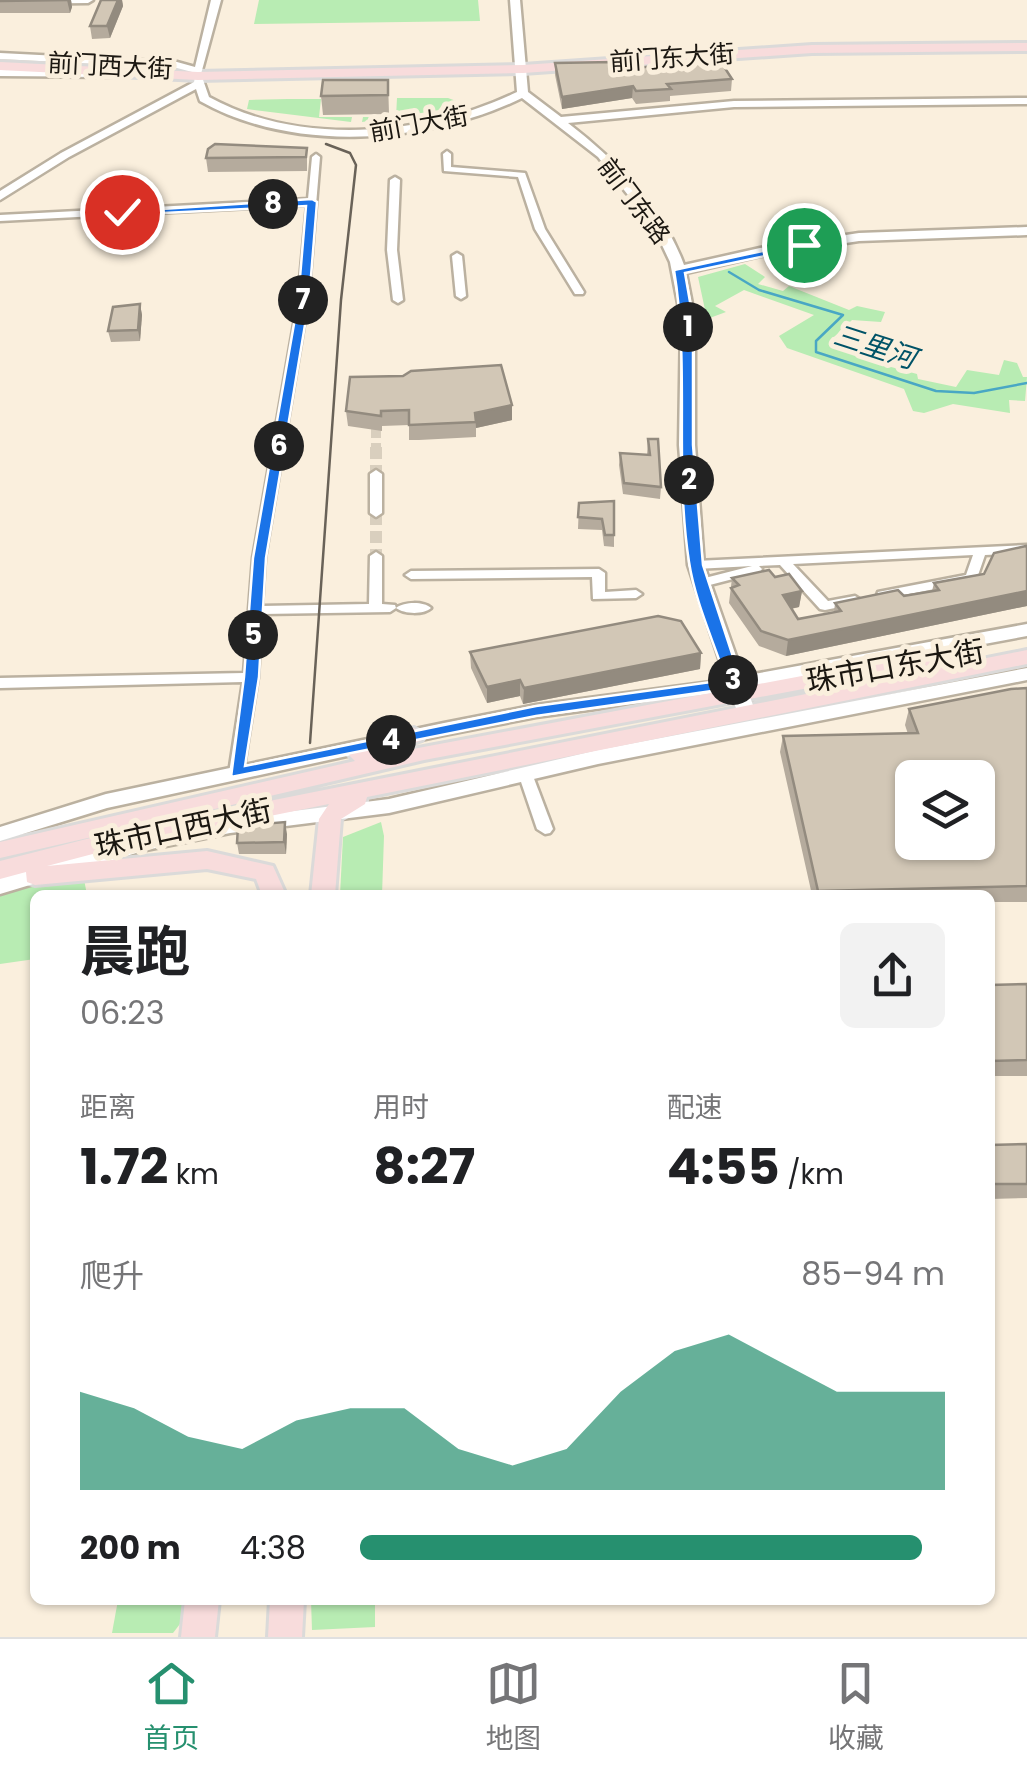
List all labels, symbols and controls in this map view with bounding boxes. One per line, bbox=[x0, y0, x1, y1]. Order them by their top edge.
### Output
street label: 前门东大街 bbox=[608, 36, 736, 80]
street label: 前门西大街 bbox=[47, 45, 173, 87]
street label: 前门大街 bbox=[367, 98, 471, 150]
street label: 前门东路 bbox=[590, 151, 678, 251]
pin bbox=[80, 170, 165, 255]
pin: 8 bbox=[248, 179, 298, 229]
text: 8 bbox=[264, 184, 282, 223]
icon: check bbox=[95, 185, 150, 240]
pin bbox=[762, 203, 847, 288]
icon: arrive bbox=[777, 218, 832, 273]
pin: 7 bbox=[278, 275, 328, 325]
text: 7 bbox=[296, 280, 310, 319]
pin: 1 bbox=[663, 302, 713, 352]
text: 1 bbox=[683, 307, 693, 346]
water label: 三里河 bbox=[829, 315, 926, 380]
pin: 6 bbox=[254, 421, 304, 471]
text: 6 bbox=[270, 426, 288, 465]
pin: 2 bbox=[664, 455, 714, 505]
text: 2 bbox=[681, 460, 697, 499]
pin: 5 bbox=[228, 610, 278, 660]
text: 5 bbox=[244, 615, 262, 654]
street label: 珠市口东大街 bbox=[803, 629, 987, 703]
pin: 3 bbox=[708, 655, 758, 705]
text: 3 bbox=[725, 660, 741, 699]
pin: 4 bbox=[366, 715, 416, 765]
text: 4 bbox=[382, 720, 400, 759]
map controls bbox=[895, 760, 995, 860]
button: layers bbox=[895, 760, 995, 860]
street label: 珠市口西大街 bbox=[90, 788, 276, 868]
text: 晨跑 bbox=[80, 913, 190, 990]
button: share bbox=[840, 923, 945, 1028]
text: 06:23 bbox=[80, 990, 164, 1035]
text: 距离 bbox=[80, 1088, 136, 1127]
text: 用时 bbox=[373, 1088, 429, 1127]
text: 配速 bbox=[667, 1088, 723, 1127]
text: 1.72 bbox=[80, 1131, 168, 1202]
text: 8:27 bbox=[373, 1131, 475, 1202]
text: 4:55 bbox=[667, 1131, 780, 1202]
text: km bbox=[168, 1155, 219, 1194]
text: /km bbox=[780, 1155, 844, 1194]
text: 85–94 m bbox=[801, 1251, 945, 1296]
text: 爬升 bbox=[80, 1253, 144, 1298]
text: 200 m bbox=[80, 1525, 181, 1570]
text: 4:38 bbox=[240, 1525, 306, 1570]
tab: 首页 bbox=[143, 1656, 199, 1760]
tab: 地图 bbox=[485, 1656, 542, 1760]
tab: 收藏 bbox=[828, 1656, 884, 1760]

